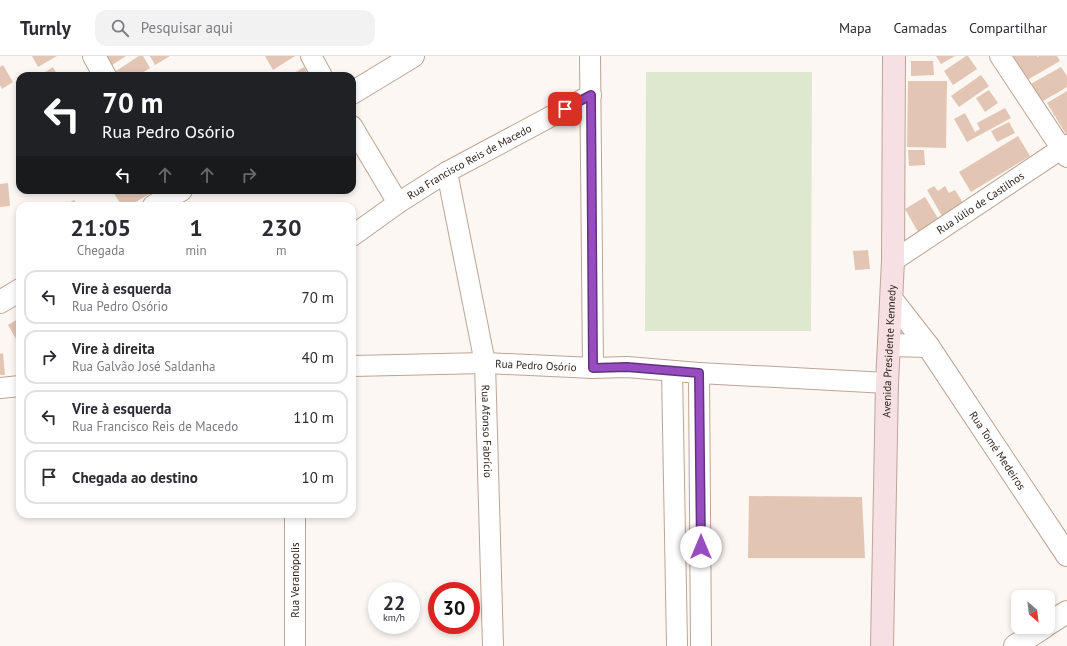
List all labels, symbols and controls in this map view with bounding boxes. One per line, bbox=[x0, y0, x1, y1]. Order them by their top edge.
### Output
search box bbox=[95, 10, 375, 46]
text: Turnly bbox=[20, 16, 71, 40]
icon: search bbox=[109, 17, 131, 39]
text: Pesquisar aqui bbox=[141, 18, 233, 37]
text: Mapa bbox=[839, 19, 872, 37]
text: Camadas bbox=[894, 19, 947, 37]
text: Compartilhar bbox=[969, 19, 1047, 37]
text: 70 m bbox=[102, 84, 163, 121]
icon: left bbox=[36, 88, 88, 140]
pin bbox=[548, 92, 582, 126]
icon: arrive bbox=[554, 98, 576, 120]
text: Rua Pedro Osório bbox=[102, 120, 235, 143]
street label: Rua Francisco Reis de Macedo bbox=[404, 121, 534, 202]
icon: left bbox=[112, 164, 134, 186]
icon: ahead bbox=[154, 164, 176, 186]
icon: ahead bbox=[196, 164, 218, 186]
icon: right bbox=[238, 164, 260, 186]
street label: Rua Júlio de Castilhos bbox=[934, 168, 1027, 237]
text: 21:05 bbox=[70, 212, 131, 243]
text: 1 bbox=[189, 212, 203, 243]
text: 230 bbox=[261, 212, 302, 243]
text: Chegada bbox=[77, 242, 125, 259]
text: min bbox=[185, 242, 207, 259]
text: m bbox=[276, 242, 287, 259]
text: Vire à esquerda bbox=[72, 279, 171, 298]
street label: Avenida Presidente Kennedy bbox=[879, 283, 899, 418]
icon: left bbox=[38, 286, 60, 308]
text: 70 m bbox=[301, 288, 334, 307]
text: Rua Pedro Osório bbox=[72, 298, 168, 315]
text: Vire à direita bbox=[72, 339, 155, 358]
icon: right bbox=[38, 346, 60, 368]
text: 40 m bbox=[301, 348, 334, 367]
street label: Rua Pedro Osório bbox=[495, 356, 577, 374]
text: Rua Galvão José Saldanha bbox=[72, 358, 215, 375]
street label: Rua Afonso Fabrício bbox=[479, 384, 495, 478]
text: Vire à esquerda bbox=[72, 399, 171, 418]
icon: left bbox=[38, 406, 60, 428]
text: 110 m bbox=[293, 408, 334, 427]
street label: Rua Tomé Medeiros bbox=[966, 409, 1029, 493]
text: Rua Francisco Reis de Macedo bbox=[72, 418, 238, 435]
icon: arrive bbox=[38, 466, 60, 488]
text: Chegada ao destino bbox=[72, 468, 198, 487]
text: 10 m bbox=[301, 468, 334, 487]
position arrow bbox=[680, 526, 722, 568]
street label: Rua Veranópolis bbox=[288, 542, 302, 618]
speed limit sign: 30 bbox=[428, 582, 480, 634]
text: 22 bbox=[383, 590, 405, 616]
north arrow bbox=[1011, 590, 1055, 634]
map controls bbox=[1011, 590, 1055, 634]
text: km/h bbox=[383, 611, 405, 624]

